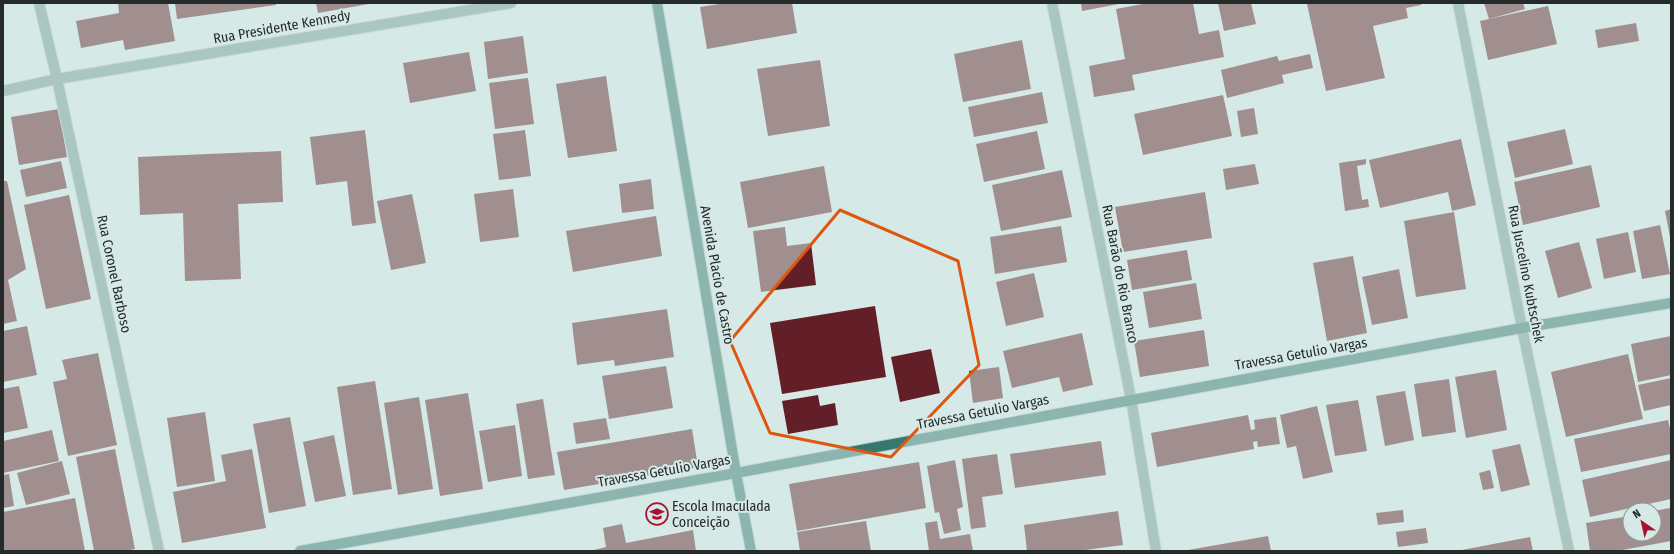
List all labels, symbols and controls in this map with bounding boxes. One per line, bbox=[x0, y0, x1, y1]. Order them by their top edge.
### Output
street label: Rua Presidente Kennedy bbox=[212, 6, 353, 47]
street label: Rua Barão do Rio Branco bbox=[1098, 203, 1142, 345]
street label: Avenida Placio de Castro bbox=[696, 204, 738, 346]
street label: Rua Juscelino Kubtschek bbox=[1504, 204, 1548, 345]
street label: Rua Coronel Barboso bbox=[93, 214, 135, 334]
street label: Travessa Getulio Vargas bbox=[1234, 334, 1368, 374]
street label: Travessa Getulio Vargas bbox=[916, 391, 1050, 433]
street label: Travessa Getulio Vargas bbox=[597, 451, 731, 491]
place label: Escola Imaculada Conceição bbox=[672, 498, 771, 531]
school or university icon: Escola Imaculada Conceição bbox=[644, 501, 670, 527]
north arrow bbox=[1622, 502, 1662, 542]
text: N bbox=[1630, 507, 1643, 521]

